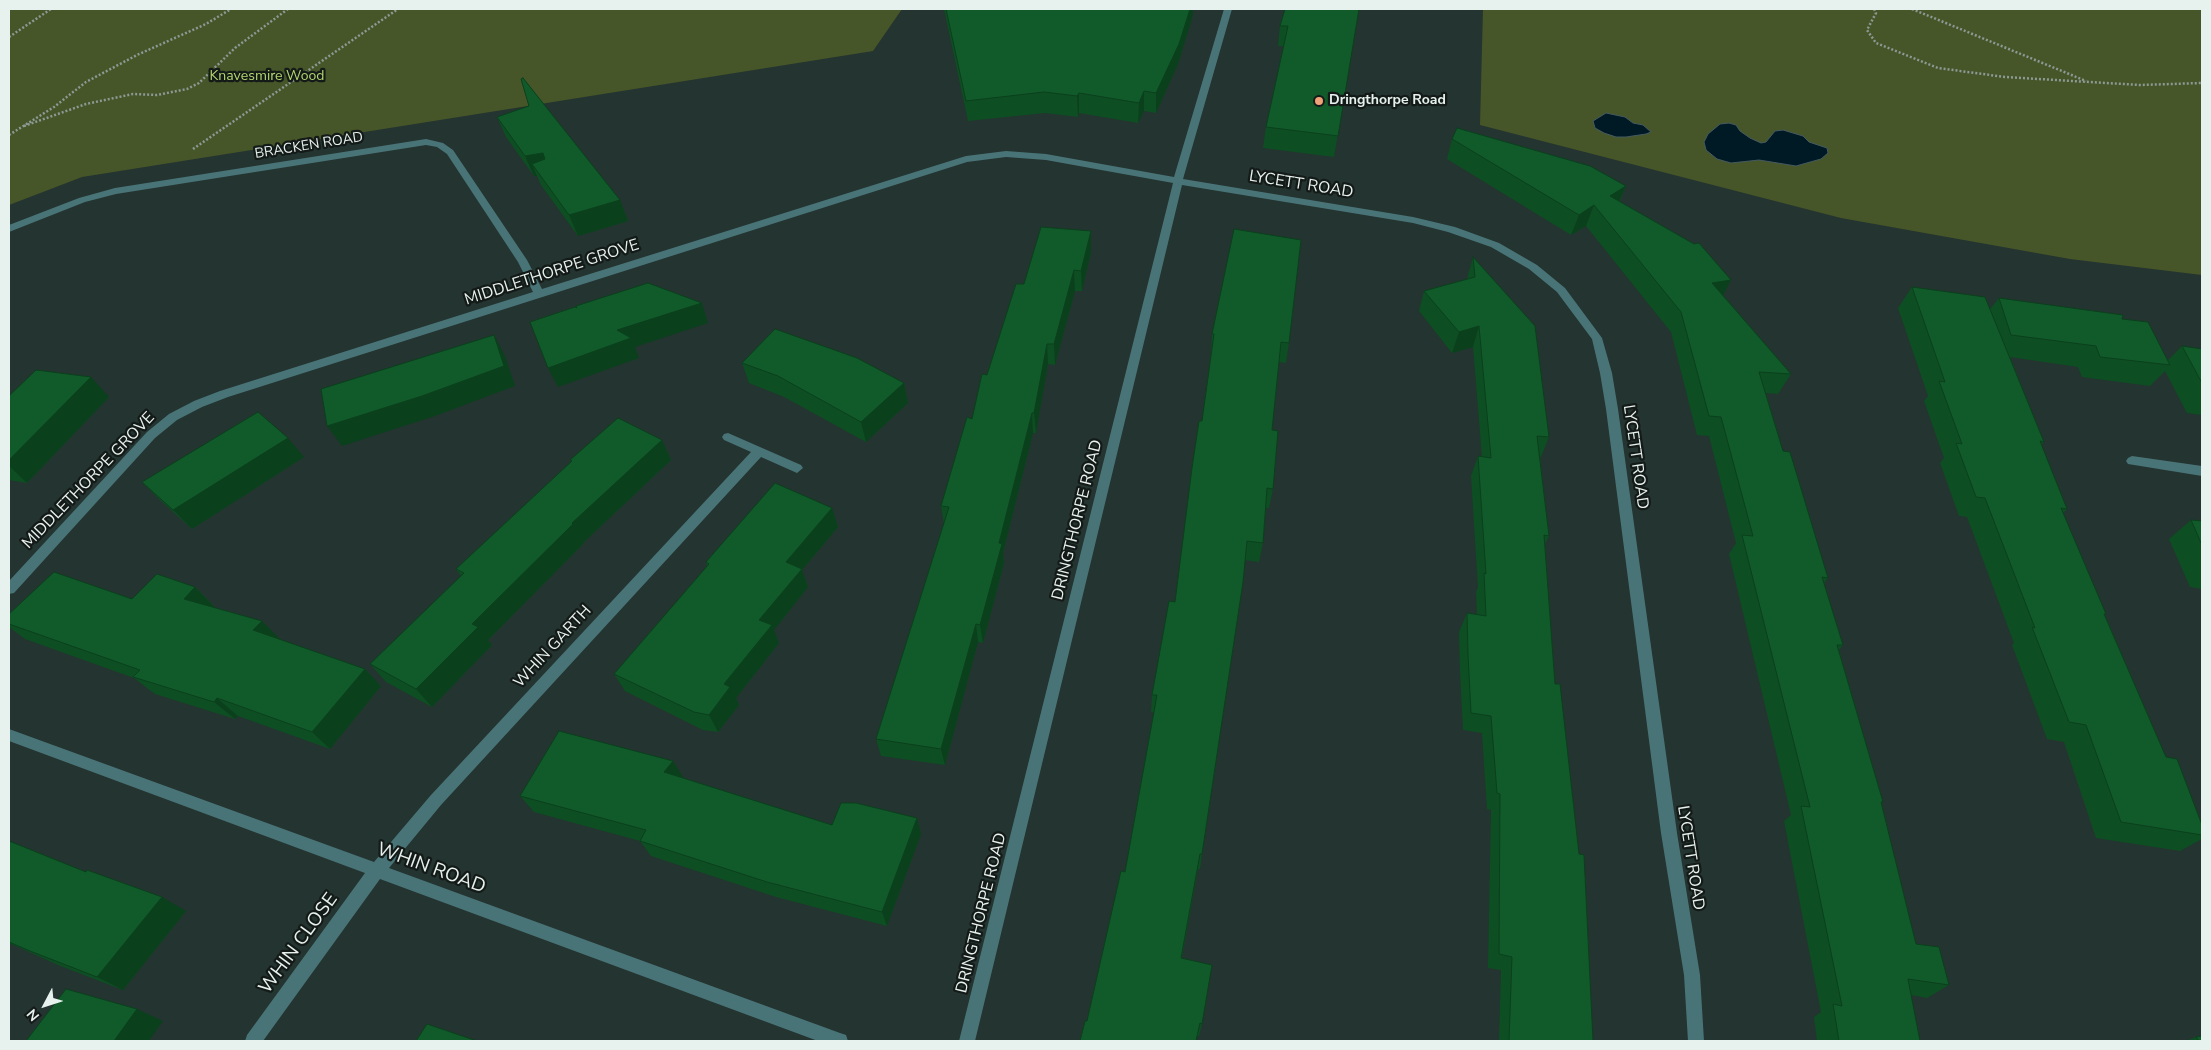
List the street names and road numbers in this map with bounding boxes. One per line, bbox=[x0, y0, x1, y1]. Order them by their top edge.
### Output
street label: BRACKEN ROAD bbox=[254, 129, 364, 163]
street label: LYCETT ROAD bbox=[1247, 167, 1355, 203]
street label: MIDDLETHORPE GROVE bbox=[462, 236, 642, 310]
street label: LYCETT ROAD bbox=[1618, 404, 1652, 510]
street label: MIDDLETHORPE GROVE bbox=[19, 409, 159, 553]
street label: DRINGTHORPE ROAD bbox=[1049, 438, 1107, 602]
street label: WHIN GARTH bbox=[510, 602, 596, 692]
street label: LYCETT ROAD bbox=[1672, 804, 1708, 912]
street label: DRINGTHORPE ROAD bbox=[953, 831, 1011, 995]
street label: WHIN ROAD bbox=[373, 839, 489, 899]
street label: WHIN CLOSE bbox=[255, 889, 343, 999]

